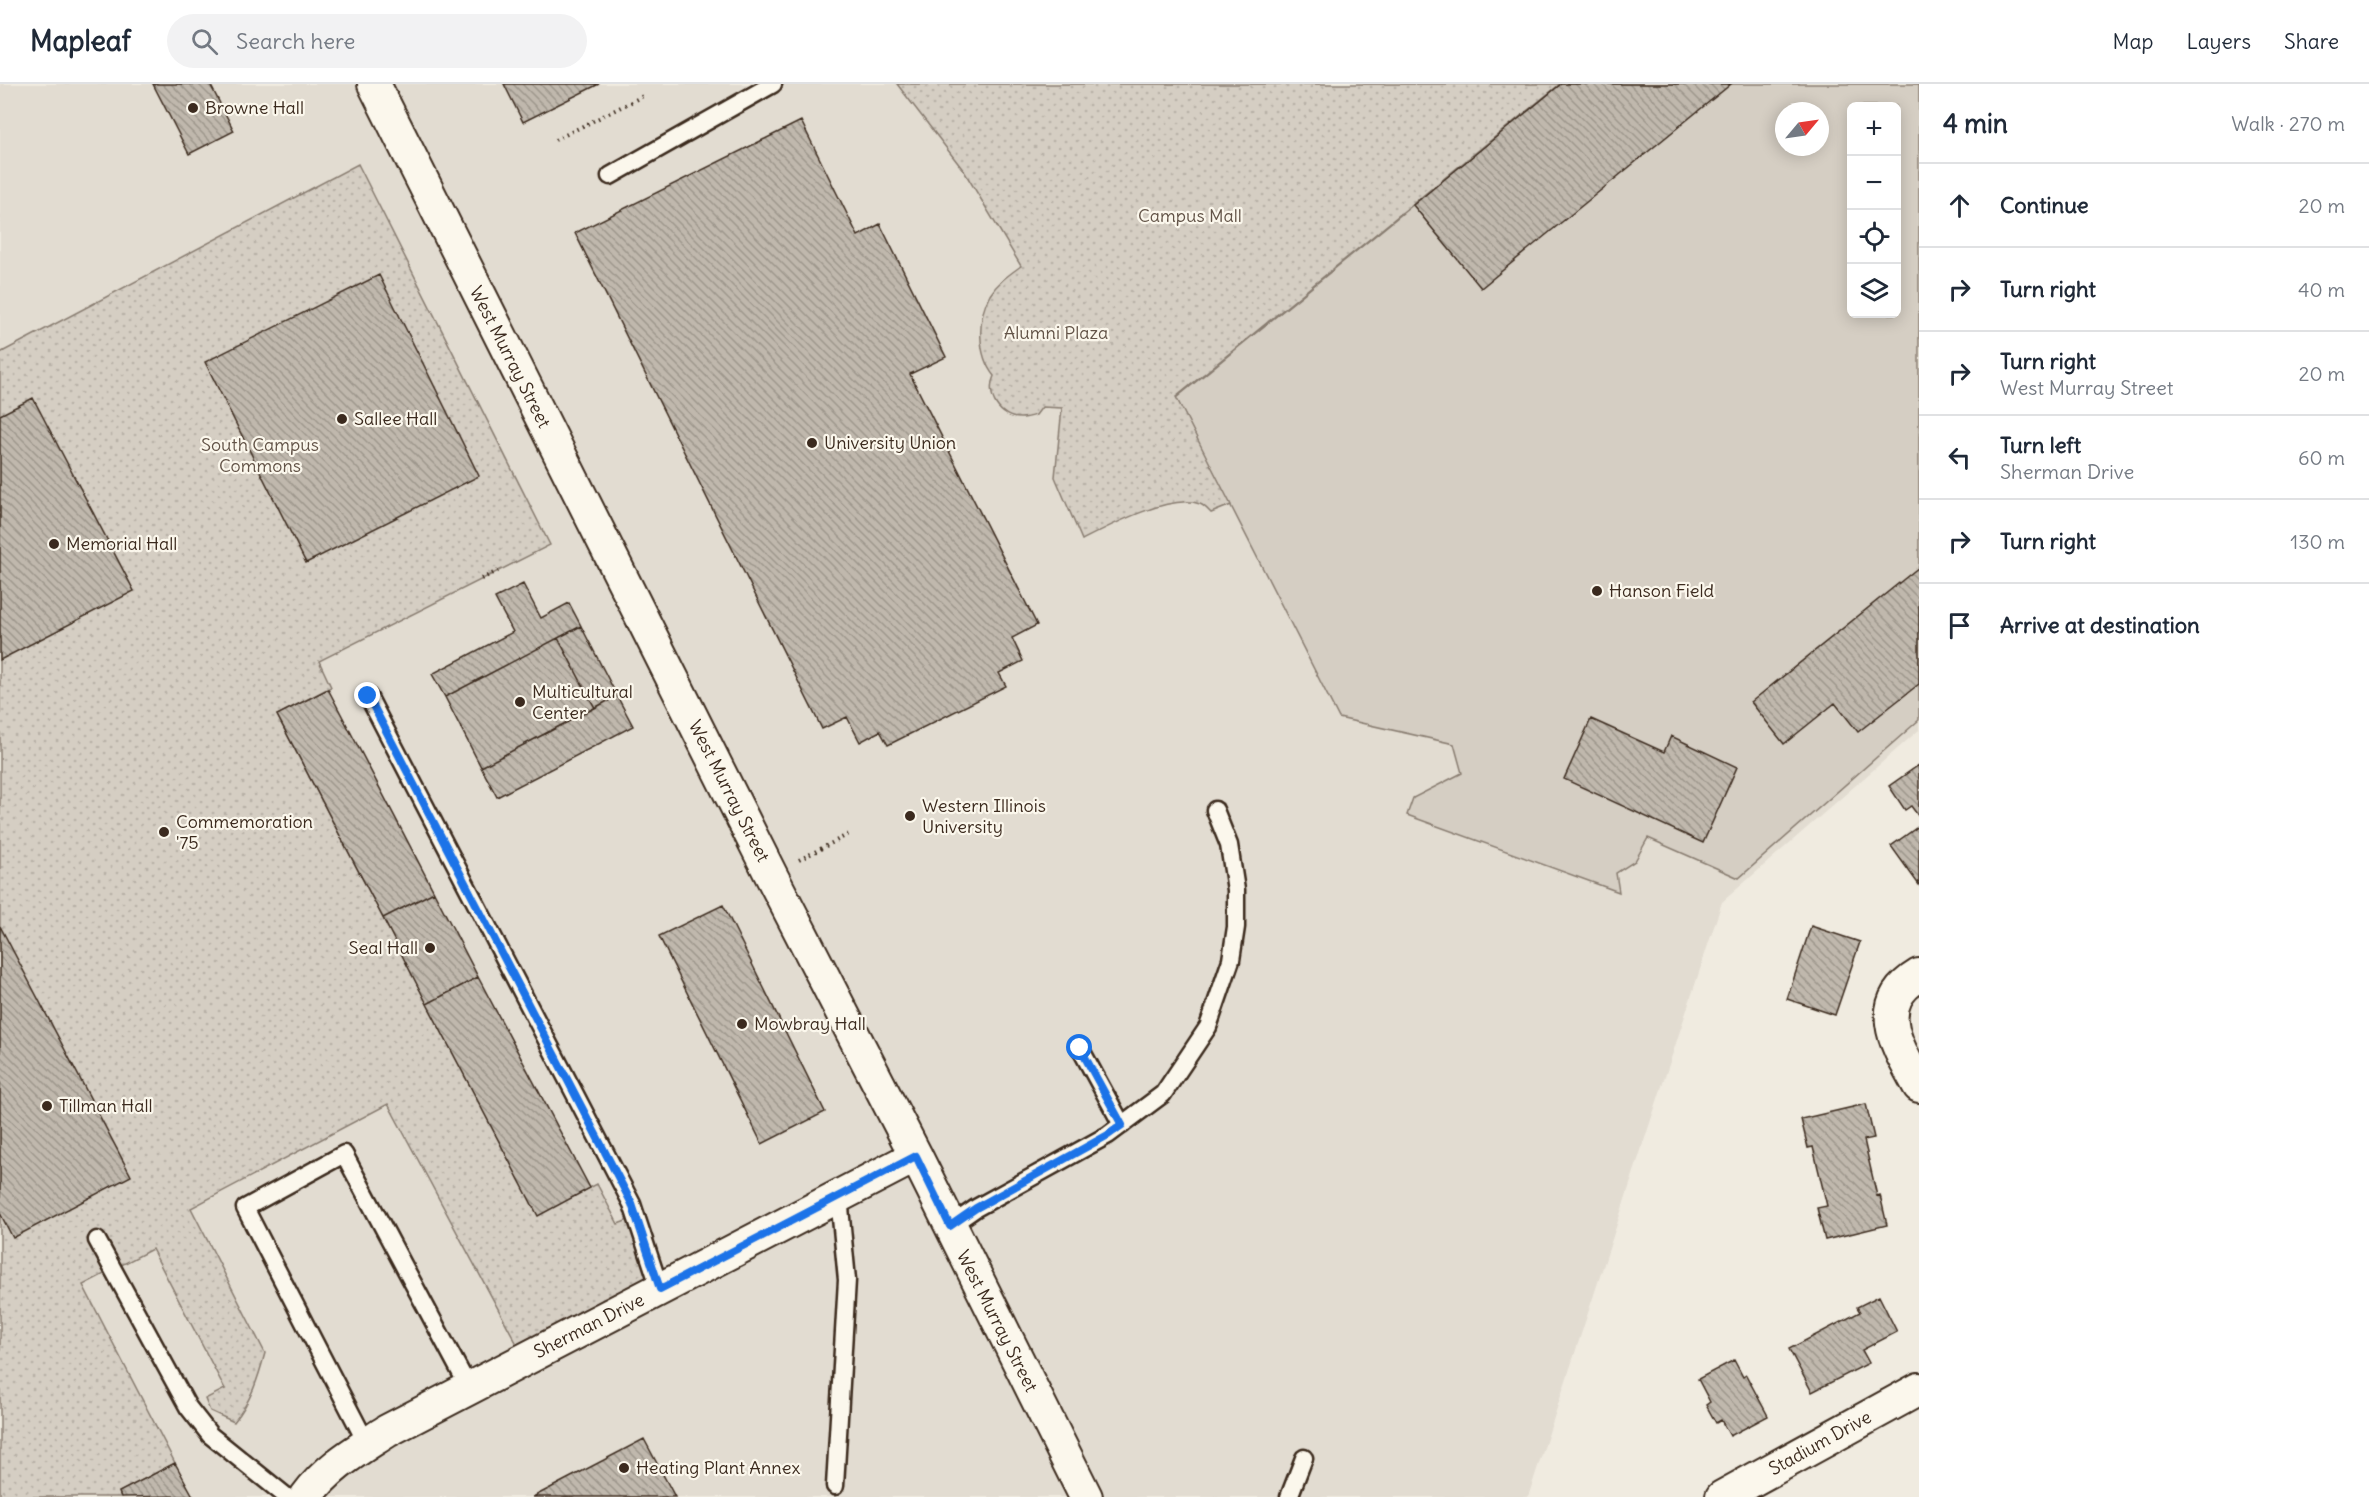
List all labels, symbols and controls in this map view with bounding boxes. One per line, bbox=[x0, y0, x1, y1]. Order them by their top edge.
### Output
search box bbox=[167, 14, 587, 68]
text: Mapleaf bbox=[30, 23, 131, 59]
icon: search bbox=[188, 25, 221, 58]
text: Search here bbox=[236, 27, 355, 55]
text: Map bbox=[2113, 28, 2153, 55]
text: Layers bbox=[2186, 28, 2251, 55]
text: Share bbox=[2284, 28, 2339, 55]
place label: Browne Hall bbox=[205, 96, 304, 119]
marker: Browne Hall bbox=[186, 101, 200, 115]
north arrow bbox=[1775, 102, 1829, 156]
map controls bbox=[1847, 102, 1901, 318]
button: + bbox=[1847, 102, 1901, 156]
text: 4 min bbox=[1943, 107, 2008, 140]
text: Walk · 270 m bbox=[2231, 111, 2345, 136]
button: − bbox=[1847, 156, 1901, 210]
icon: ahead bbox=[1943, 189, 1976, 222]
text: Continue bbox=[2000, 191, 2089, 219]
text: 20 m bbox=[2299, 193, 2345, 218]
park label: Campus Mall bbox=[1138, 204, 1242, 227]
button: locate bbox=[1847, 210, 1901, 264]
button: layers bbox=[1847, 264, 1901, 318]
icon: right bbox=[1943, 273, 1976, 306]
text: Turn right bbox=[2000, 275, 2096, 303]
text: 40 m bbox=[2298, 277, 2345, 302]
street label: West Murray Street bbox=[465, 282, 556, 432]
park label: Alumni Plaza bbox=[1004, 321, 1108, 344]
text: Turn right bbox=[2000, 347, 2096, 375]
icon: right bbox=[1943, 357, 1976, 390]
text: 20 m bbox=[2299, 361, 2345, 386]
text: West Murray Street bbox=[2000, 375, 2174, 400]
place label: Sallee Hall bbox=[354, 407, 437, 430]
marker: Sallee Hall bbox=[335, 412, 349, 426]
place label: University Union bbox=[824, 431, 956, 454]
text: Turn left bbox=[2000, 431, 2081, 459]
park label: South Campus Commons bbox=[201, 433, 319, 477]
marker: University Union bbox=[805, 436, 819, 450]
icon: left bbox=[1943, 441, 1976, 474]
text: 60 m bbox=[2298, 445, 2345, 470]
text: Sherman Drive bbox=[2000, 459, 2134, 484]
icon: right bbox=[1943, 525, 1976, 558]
text: Turn right bbox=[2000, 527, 2096, 555]
text: 130 m bbox=[2290, 529, 2345, 554]
place label: Memorial Hall bbox=[66, 532, 177, 555]
marker: Memorial Hall bbox=[47, 537, 61, 551]
place label: Hanson Field bbox=[1609, 579, 1715, 602]
marker: Hanson Field bbox=[1590, 584, 1604, 598]
icon: arrive bbox=[1943, 609, 1976, 642]
text: Arrive at destination bbox=[2000, 611, 2200, 639]
place label: Multicultural Center bbox=[532, 680, 633, 724]
route end bbox=[354, 682, 380, 708]
marker: Multicultural Center bbox=[513, 695, 527, 709]
street label: West Murray Street bbox=[684, 716, 775, 866]
place label: Western Illinois University bbox=[922, 794, 1046, 838]
marker: Western Illinois University bbox=[903, 809, 917, 823]
place label: Commemoration '75 bbox=[176, 810, 313, 854]
marker: Commemoration '75 bbox=[157, 825, 171, 839]
place label: Seal Hall bbox=[348, 936, 418, 959]
marker: Seal Hall bbox=[423, 941, 437, 955]
place label: Mowbray Hall bbox=[754, 1012, 866, 1035]
marker: Mowbray Hall bbox=[735, 1017, 749, 1031]
route start bbox=[1066, 1034, 1092, 1060]
place label: Tillman Hall bbox=[59, 1094, 153, 1117]
marker: Tillman Hall bbox=[40, 1099, 54, 1113]
street label: West Murray Street bbox=[952, 1246, 1043, 1396]
street label: Sherman Drive bbox=[530, 1288, 648, 1363]
street label: Stadium Drive bbox=[1764, 1405, 1875, 1480]
place label: Heating Plant Annex bbox=[636, 1456, 800, 1479]
marker: Heating Plant Annex bbox=[617, 1461, 631, 1475]

